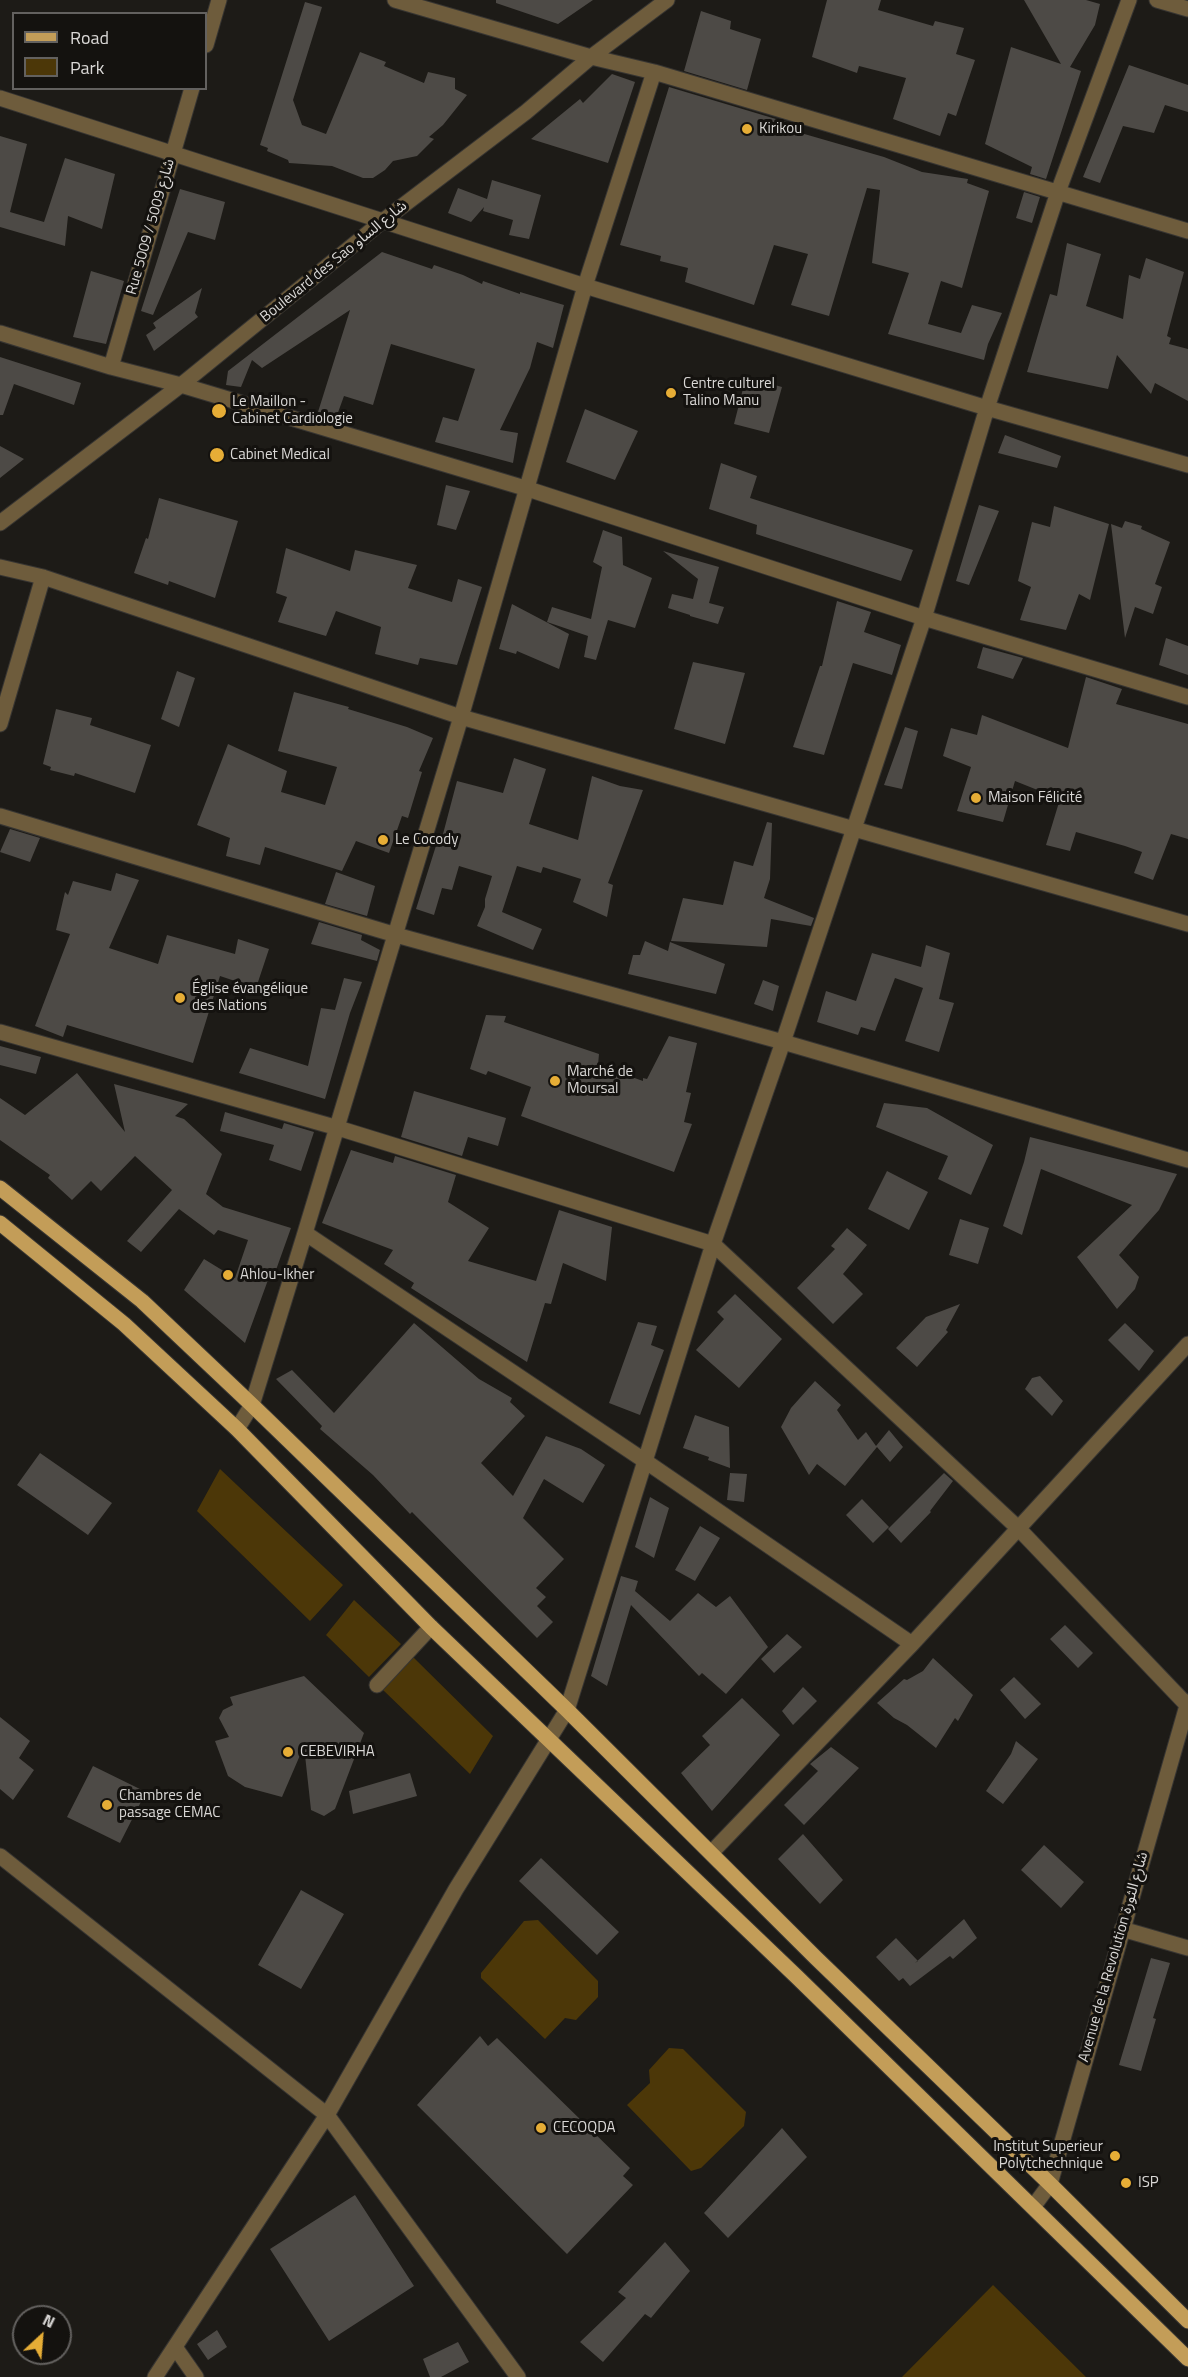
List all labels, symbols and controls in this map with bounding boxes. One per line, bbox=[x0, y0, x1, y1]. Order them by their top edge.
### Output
legend bbox=[12, 12, 207, 90]
text: Road bbox=[70, 24, 109, 51]
text: Park bbox=[70, 54, 104, 81]
place label: Kirikou bbox=[759, 120, 802, 138]
marker: Kirikou bbox=[740, 122, 754, 136]
street label: Rue 5009 / شارع 5009 bbox=[123, 157, 179, 297]
street label: Boulevard des Sao شارع الساو bbox=[257, 197, 411, 327]
place label: Centre culturel Talino Manu bbox=[683, 375, 775, 410]
marker: Centre culturel Talino Manu bbox=[664, 386, 678, 400]
place label: Le Maillon - Cabinet Cardiologie bbox=[232, 393, 353, 428]
marker: Le Maillon - Cabinet Cardiologie bbox=[210, 402, 228, 420]
marker: Cabinet Medical bbox=[208, 446, 226, 464]
place label: Cabinet Medical bbox=[230, 446, 330, 464]
place label: Maison Félicité bbox=[988, 789, 1082, 807]
marker: Maison Félicité bbox=[969, 791, 983, 805]
place label: Le Cocody bbox=[395, 831, 458, 849]
marker: Le Cocody bbox=[376, 833, 390, 847]
place label: Église évangélique des Nations bbox=[192, 980, 308, 1015]
marker: Église évangélique des Nations bbox=[173, 991, 187, 1005]
place label: Marché de Moursal bbox=[567, 1063, 633, 1098]
marker: Marché de Moursal bbox=[548, 1074, 562, 1088]
place label: Ahlou-lkher bbox=[240, 1266, 314, 1284]
marker: Ahlou-lkher bbox=[221, 1268, 235, 1282]
place label: CEBEVIRHA bbox=[300, 1743, 375, 1761]
marker: CEBEVIRHA bbox=[281, 1745, 295, 1759]
place label: Chambres de passage CEMAC bbox=[119, 1787, 220, 1822]
marker: Chambres de passage CEMAC bbox=[100, 1798, 114, 1812]
street label: Avenue de la Revolution شارع الثورة bbox=[1075, 1850, 1153, 2064]
place label: CECOQDA bbox=[553, 2119, 616, 2137]
marker: CECOQDA bbox=[534, 2121, 548, 2135]
place label: Institut Superieur Polytchechnique bbox=[993, 2138, 1103, 2173]
marker: Institut Superieur Polytchechnique bbox=[1108, 2149, 1122, 2163]
place label: ISP bbox=[1138, 2174, 1159, 2192]
marker: ISP bbox=[1119, 2176, 1133, 2190]
north arrow bbox=[12, 2305, 72, 2365]
text: N bbox=[39, 2307, 59, 2334]

